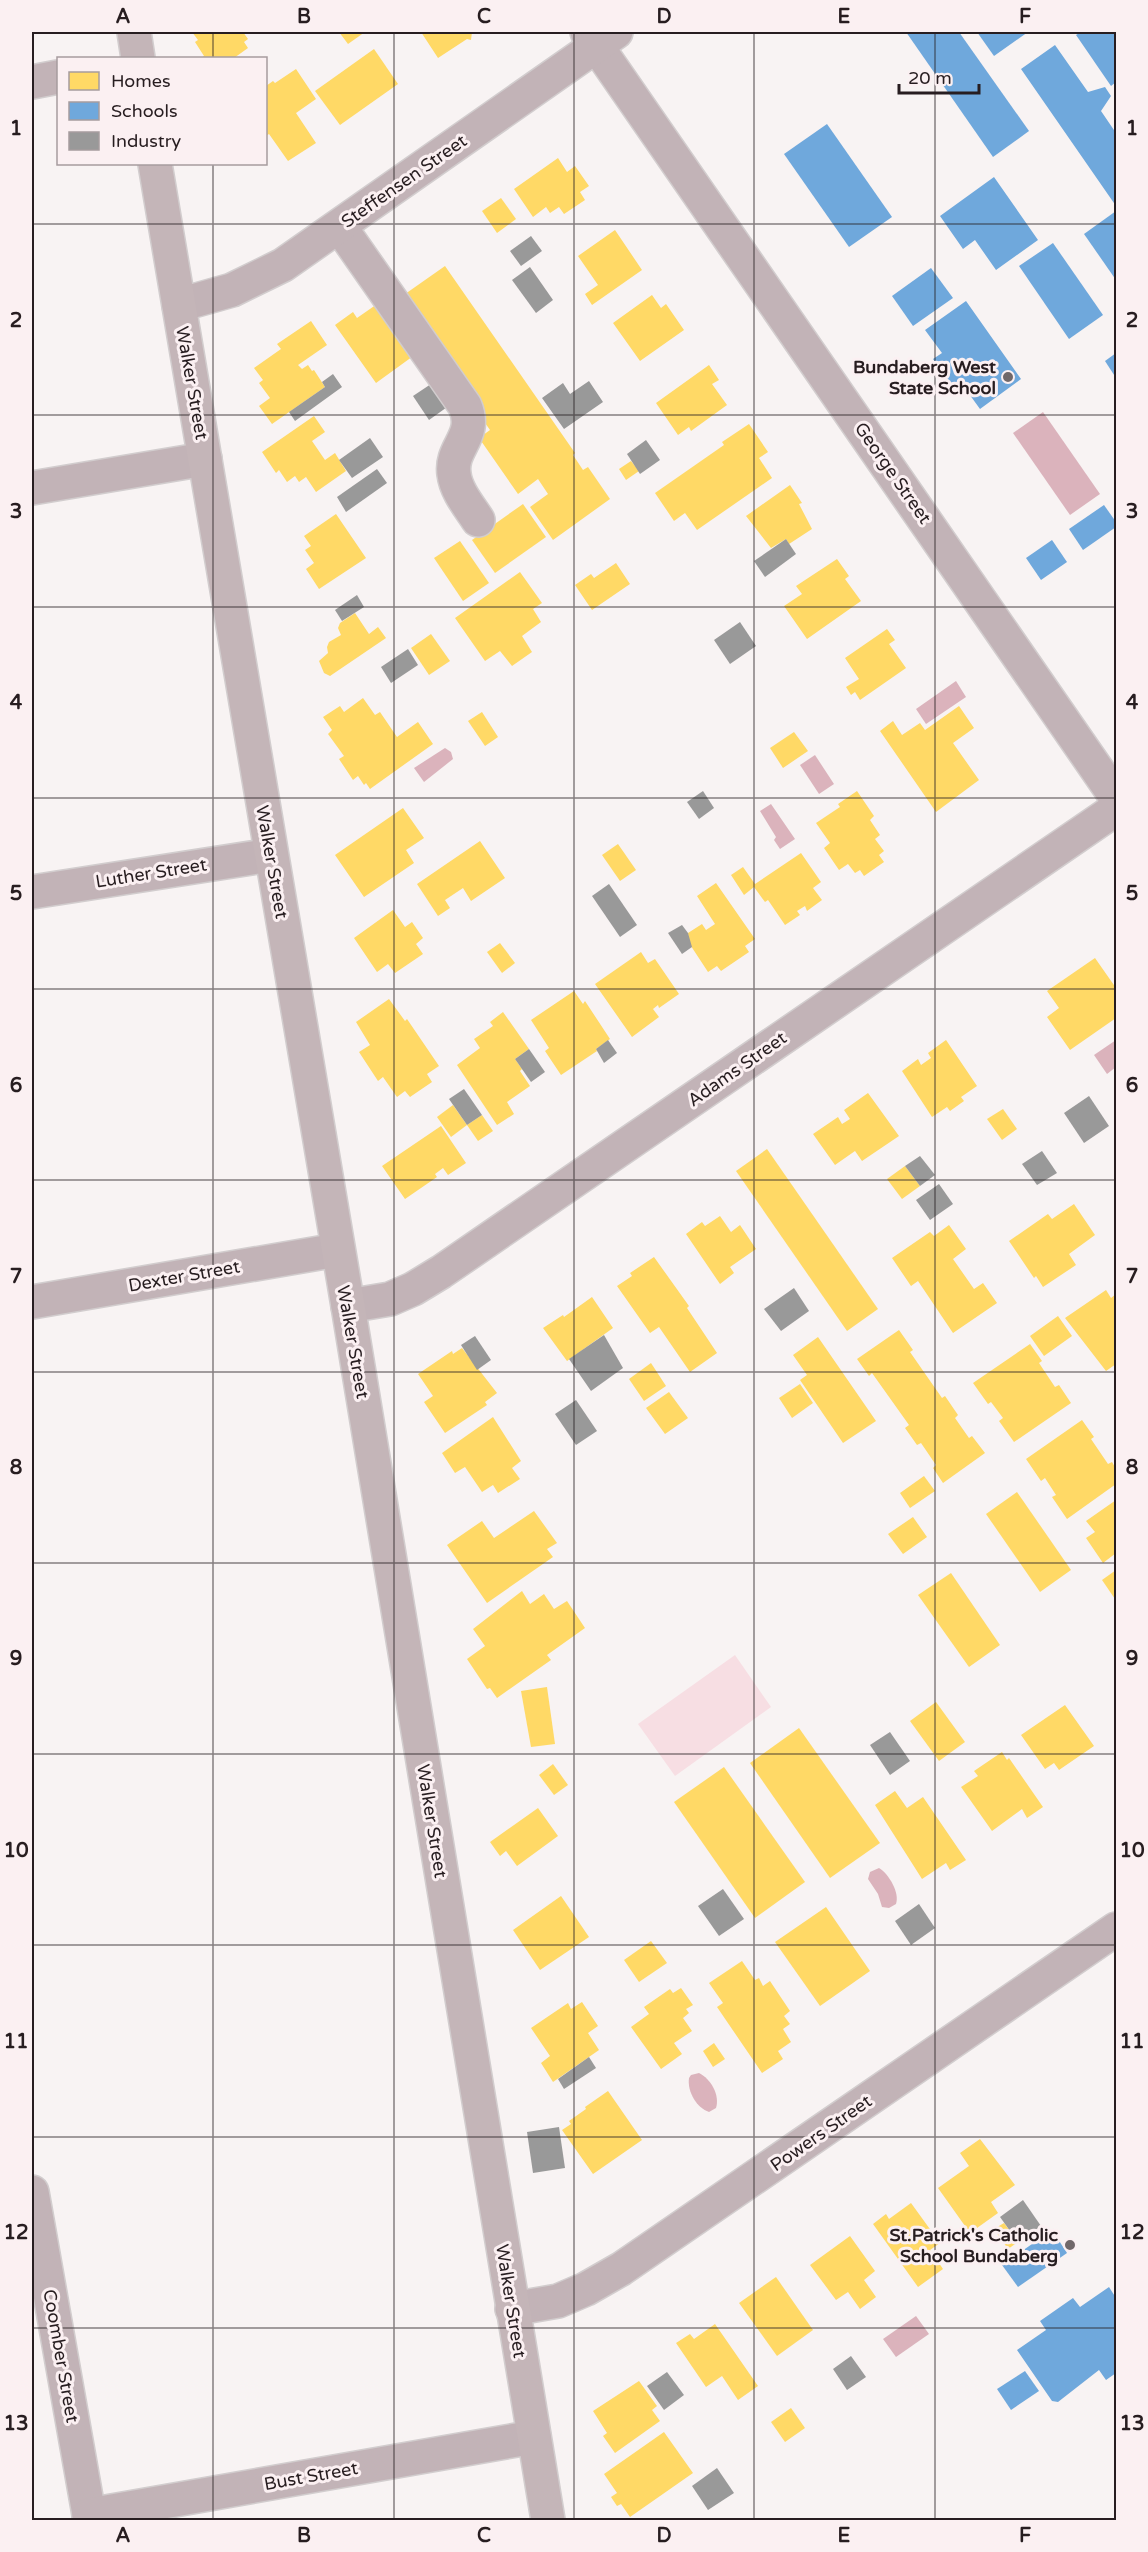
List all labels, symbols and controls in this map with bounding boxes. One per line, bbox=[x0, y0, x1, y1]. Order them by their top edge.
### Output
text: A bbox=[116, 5, 131, 29]
text: B bbox=[297, 5, 311, 29]
text: C bbox=[477, 5, 491, 29]
text: D bbox=[656, 5, 672, 29]
text: E bbox=[838, 5, 851, 29]
text: F bbox=[1019, 5, 1031, 29]
legend bbox=[57, 57, 267, 165]
scale bar bbox=[899, 57, 978, 95]
text: 20 m bbox=[908, 67, 952, 89]
text: Homes bbox=[111, 70, 171, 92]
text: Schools bbox=[111, 100, 178, 122]
text: 1 bbox=[10, 117, 22, 141]
text: 1 bbox=[1126, 117, 1138, 141]
street label: Steffensen Street bbox=[337, 129, 471, 232]
text: Industry bbox=[111, 130, 182, 152]
text: 2 bbox=[10, 309, 22, 333]
text: 2 bbox=[1126, 309, 1138, 333]
street label: Walker Street bbox=[171, 324, 213, 442]
place label: Bundaberg West State School bbox=[853, 356, 996, 399]
marker: Bundaberg West State School bbox=[1001, 370, 1015, 384]
street label: George Street bbox=[850, 418, 936, 528]
text: 3 bbox=[10, 500, 22, 524]
text: 3 bbox=[1126, 500, 1138, 524]
text: 4 bbox=[10, 691, 23, 715]
text: 4 bbox=[1126, 691, 1139, 715]
street label: Walker Street bbox=[251, 803, 293, 921]
street label: Luther Street bbox=[94, 853, 208, 893]
text: 5 bbox=[10, 882, 22, 906]
text: 5 bbox=[1126, 882, 1138, 906]
street label: Adams Street bbox=[683, 1027, 791, 1111]
text: 6 bbox=[10, 1074, 22, 1098]
text: 6 bbox=[1126, 1074, 1138, 1098]
street label: Dexter Street bbox=[126, 1255, 242, 1297]
text: 7 bbox=[10, 1265, 22, 1289]
text: 7 bbox=[1126, 1265, 1138, 1289]
street label: Walker Street bbox=[332, 1283, 374, 1401]
text: 8 bbox=[10, 1456, 22, 1480]
text: 8 bbox=[1126, 1456, 1138, 1480]
text: 9 bbox=[10, 1647, 22, 1671]
text: 9 bbox=[1126, 1647, 1138, 1671]
street label: Walker Street bbox=[412, 1763, 452, 1880]
text: 10 bbox=[3, 1839, 29, 1863]
text: 10 bbox=[1119, 1839, 1145, 1863]
text: 11 bbox=[3, 2030, 29, 2054]
text: 11 bbox=[1119, 2030, 1145, 2054]
street label: Powers Street bbox=[766, 2090, 876, 2176]
text: 12 bbox=[3, 2221, 29, 2245]
text: 12 bbox=[1119, 2221, 1145, 2245]
place label: St.Patrick's Catholic School Bundaberg bbox=[890, 2224, 1058, 2267]
marker: St.Patrick's Catholic School Bundaberg bbox=[1063, 2238, 1077, 2252]
street label: Walker Street bbox=[491, 2243, 531, 2360]
street label: Coomber Street bbox=[38, 2288, 84, 2425]
text: 13 bbox=[3, 2412, 29, 2436]
text: 13 bbox=[1119, 2412, 1145, 2436]
street label: Bust Street bbox=[262, 2457, 360, 2495]
text: A bbox=[116, 2524, 131, 2548]
text: B bbox=[297, 2524, 311, 2548]
text: C bbox=[477, 2524, 491, 2548]
text: D bbox=[656, 2524, 672, 2548]
text: E bbox=[838, 2524, 851, 2548]
text: F bbox=[1019, 2524, 1031, 2548]

